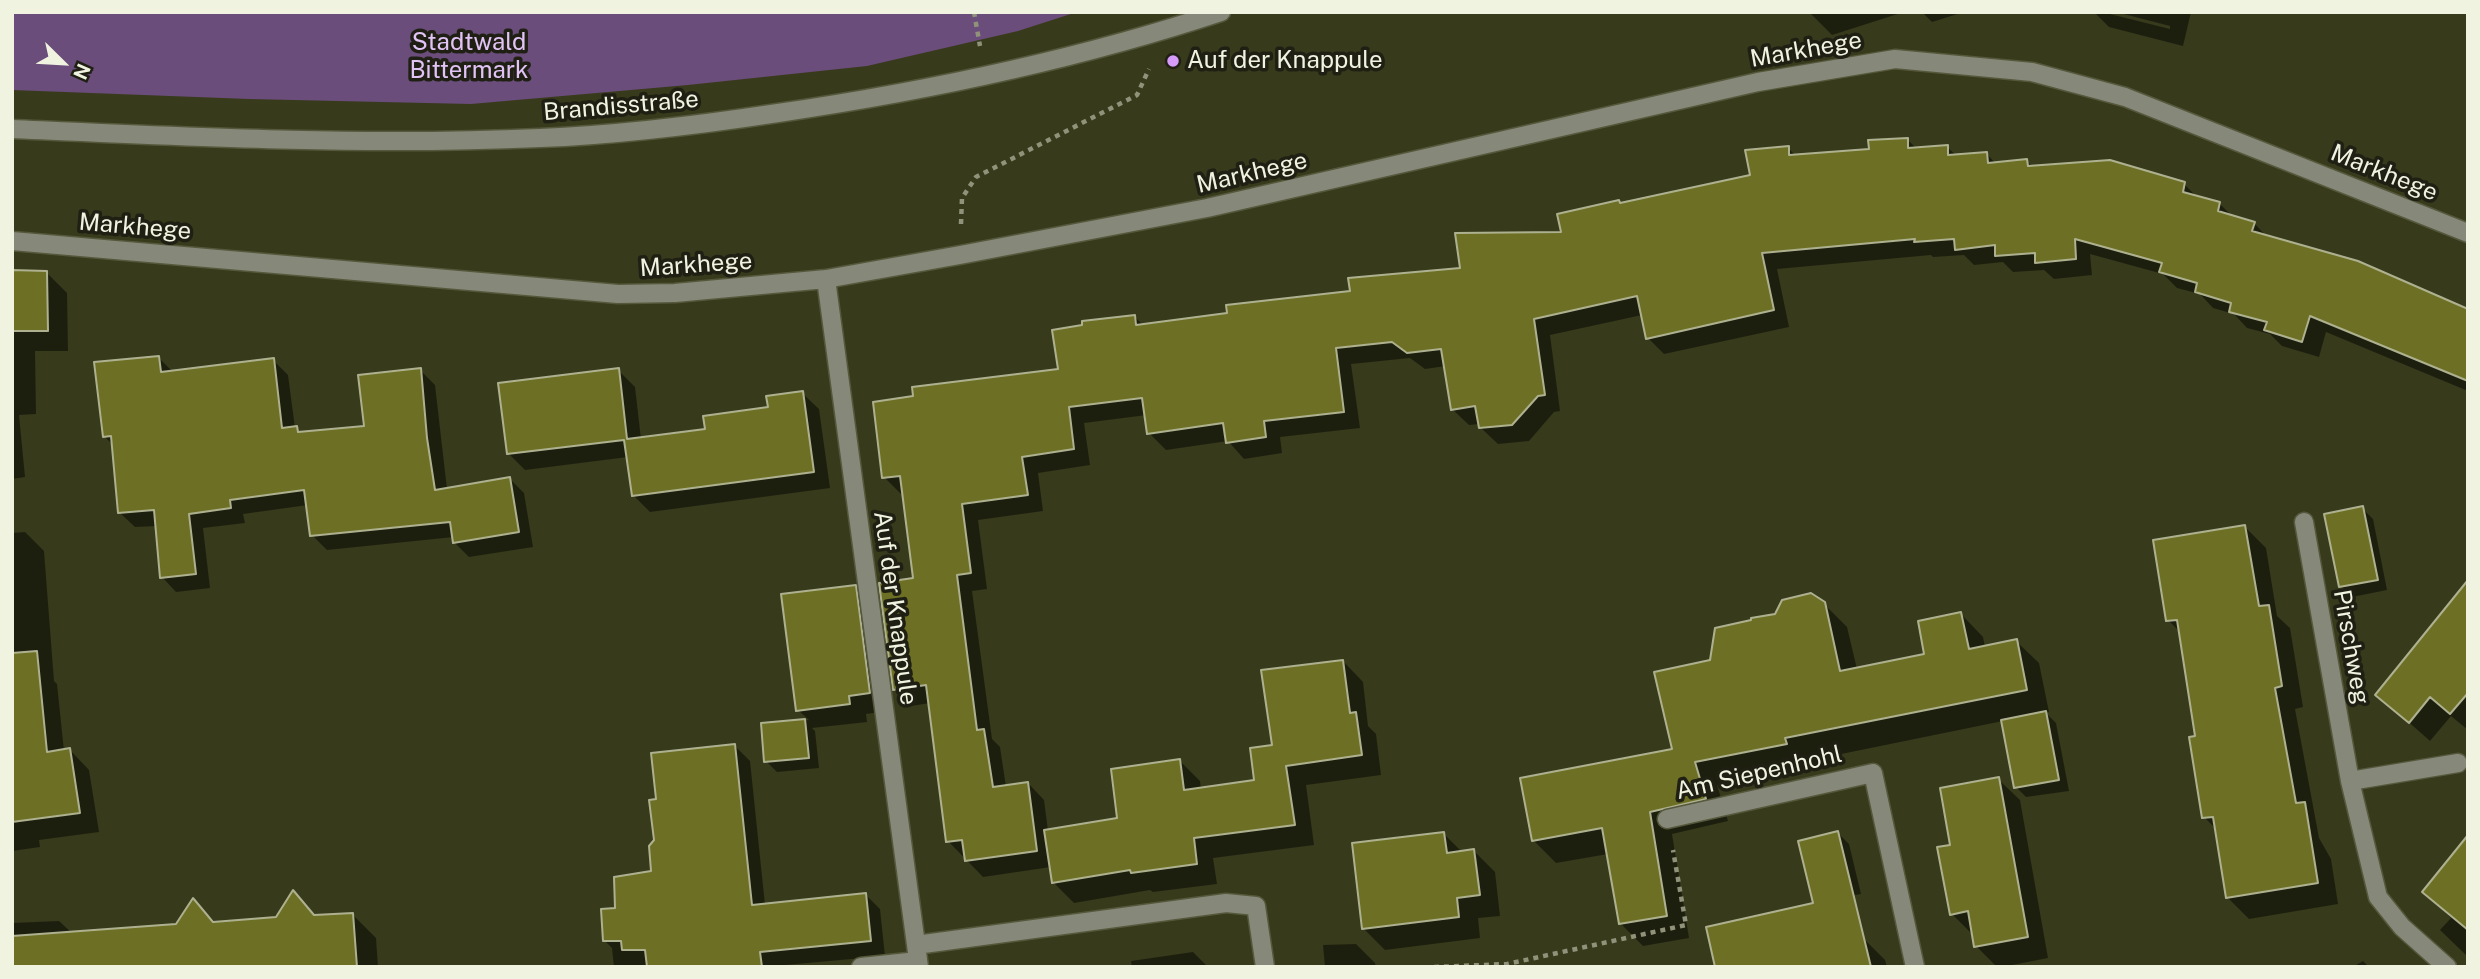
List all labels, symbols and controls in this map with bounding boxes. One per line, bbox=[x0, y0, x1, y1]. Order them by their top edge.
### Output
street label: Markhege bbox=[1748, 26, 1864, 74]
north arrow bbox=[28, 28, 98, 98]
park label: Stadtwald Bittermark bbox=[409, 29, 529, 85]
place label: Auf der Knappule bbox=[1187, 47, 1383, 75]
marker: Auf der Knappule bbox=[1165, 53, 1181, 69]
text: N bbox=[69, 60, 95, 83]
street label: Brandisstraße bbox=[542, 85, 700, 127]
street label: Markhege bbox=[2326, 139, 2442, 207]
street label: Markhege bbox=[1194, 146, 1310, 200]
street label: Markhege bbox=[78, 208, 192, 246]
street label: Markhege bbox=[639, 247, 753, 283]
street label: Auf der Knappule bbox=[867, 509, 923, 707]
street label: Pirschweg bbox=[2327, 587, 2375, 707]
street label: Am Siepenhohl bbox=[1673, 740, 1845, 806]

